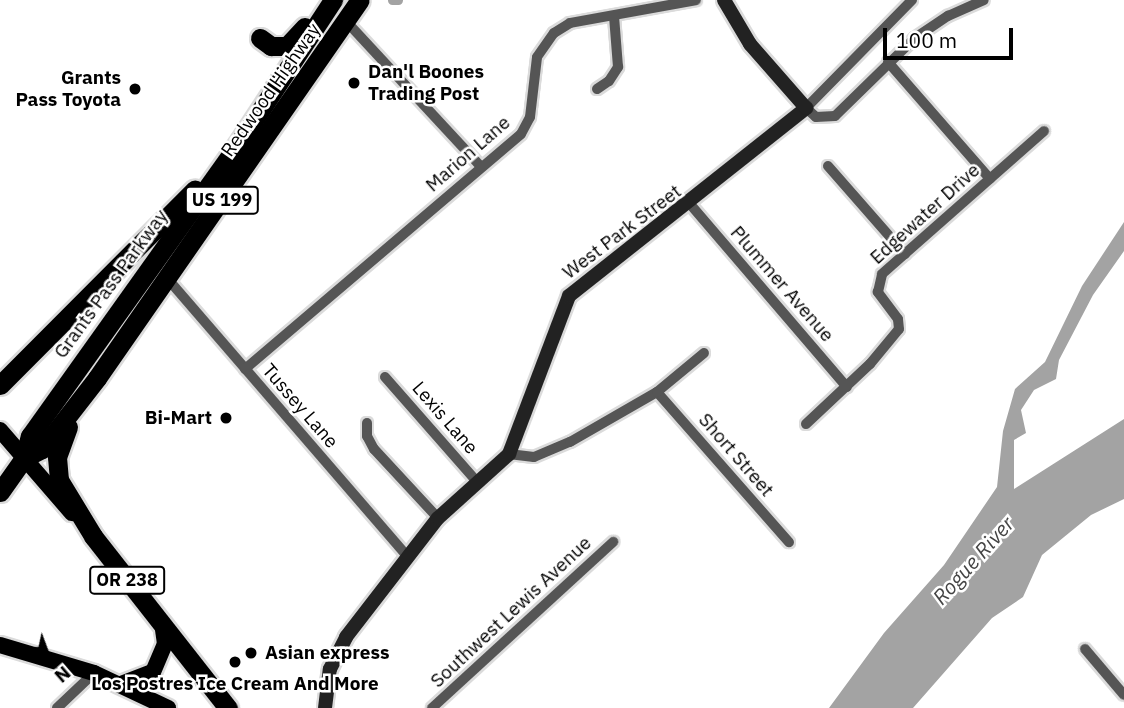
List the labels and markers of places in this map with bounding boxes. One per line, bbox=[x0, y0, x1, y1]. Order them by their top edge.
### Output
place label: Dan'l Boones Trading Post bbox=[368, 61, 484, 105]
place label: Grants Pass Toyota bbox=[15, 67, 121, 111]
marker: Dan'l Boones Trading Post bbox=[346, 75, 362, 91]
marker: Grants Pass Toyota bbox=[127, 81, 143, 97]
place label: Bi-Mart bbox=[145, 407, 212, 429]
marker: Bi-Mart bbox=[218, 410, 234, 426]
place label: Asian express bbox=[265, 642, 389, 664]
marker: Asian express bbox=[243, 645, 259, 661]
marker: Los Postres Ice Cream And More bbox=[227, 654, 243, 670]
place label: Los Postres Ice Cream And More bbox=[91, 673, 379, 695]

